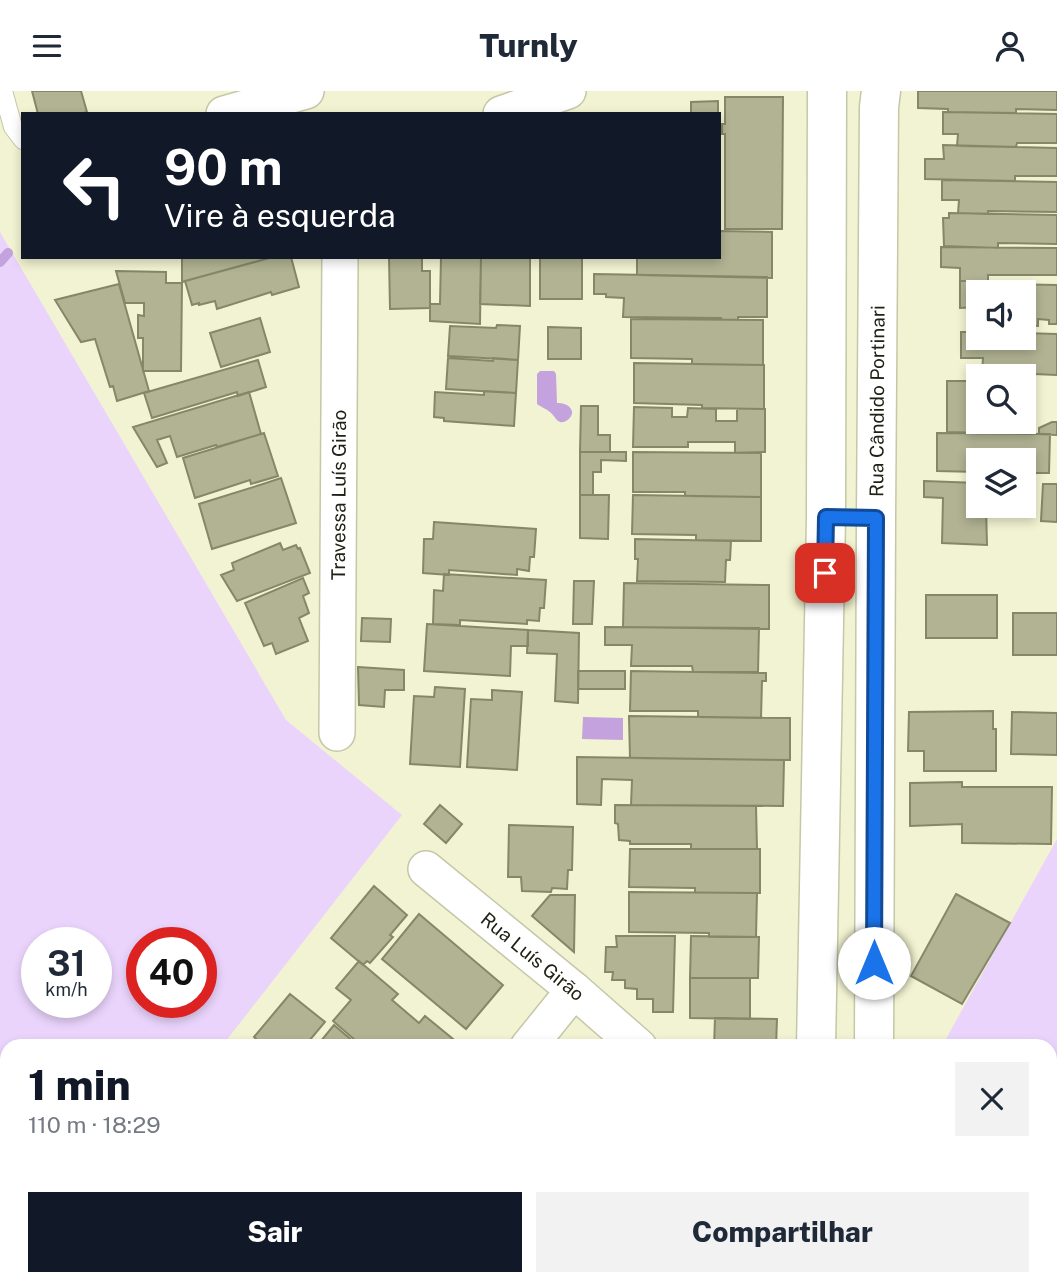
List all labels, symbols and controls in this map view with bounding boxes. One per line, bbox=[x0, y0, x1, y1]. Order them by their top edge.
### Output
icon: menu bbox=[28, 27, 66, 65]
text: Turnly bbox=[479, 27, 578, 64]
icon: person bbox=[991, 27, 1029, 65]
text: 90 m bbox=[164, 138, 283, 196]
icon: left bbox=[49, 140, 140, 231]
text: Vire à esquerda bbox=[164, 197, 396, 234]
map controls bbox=[966, 280, 1036, 518]
button: sound bbox=[966, 280, 1036, 350]
street label: Rua Cândido Portinari bbox=[865, 305, 889, 497]
button: search bbox=[966, 364, 1036, 434]
street label: Travessa Luís Girão bbox=[327, 410, 350, 580]
button: layers bbox=[966, 448, 1036, 518]
pin bbox=[795, 543, 855, 603]
icon: arrive bbox=[806, 554, 844, 592]
street label: Rua Luís Girão bbox=[477, 908, 589, 1005]
position arrow bbox=[837, 926, 911, 1000]
speed limit sign: 40 bbox=[126, 927, 217, 1018]
text: 31 bbox=[47, 943, 86, 984]
text: km/h bbox=[45, 979, 88, 1000]
text: 1 min bbox=[28, 1060, 131, 1109]
button: close bbox=[955, 1062, 1029, 1136]
text: 110 m · 18:29 bbox=[28, 1111, 161, 1138]
button: Sair bbox=[28, 1192, 522, 1272]
button: Compartilhar bbox=[536, 1192, 1029, 1272]

